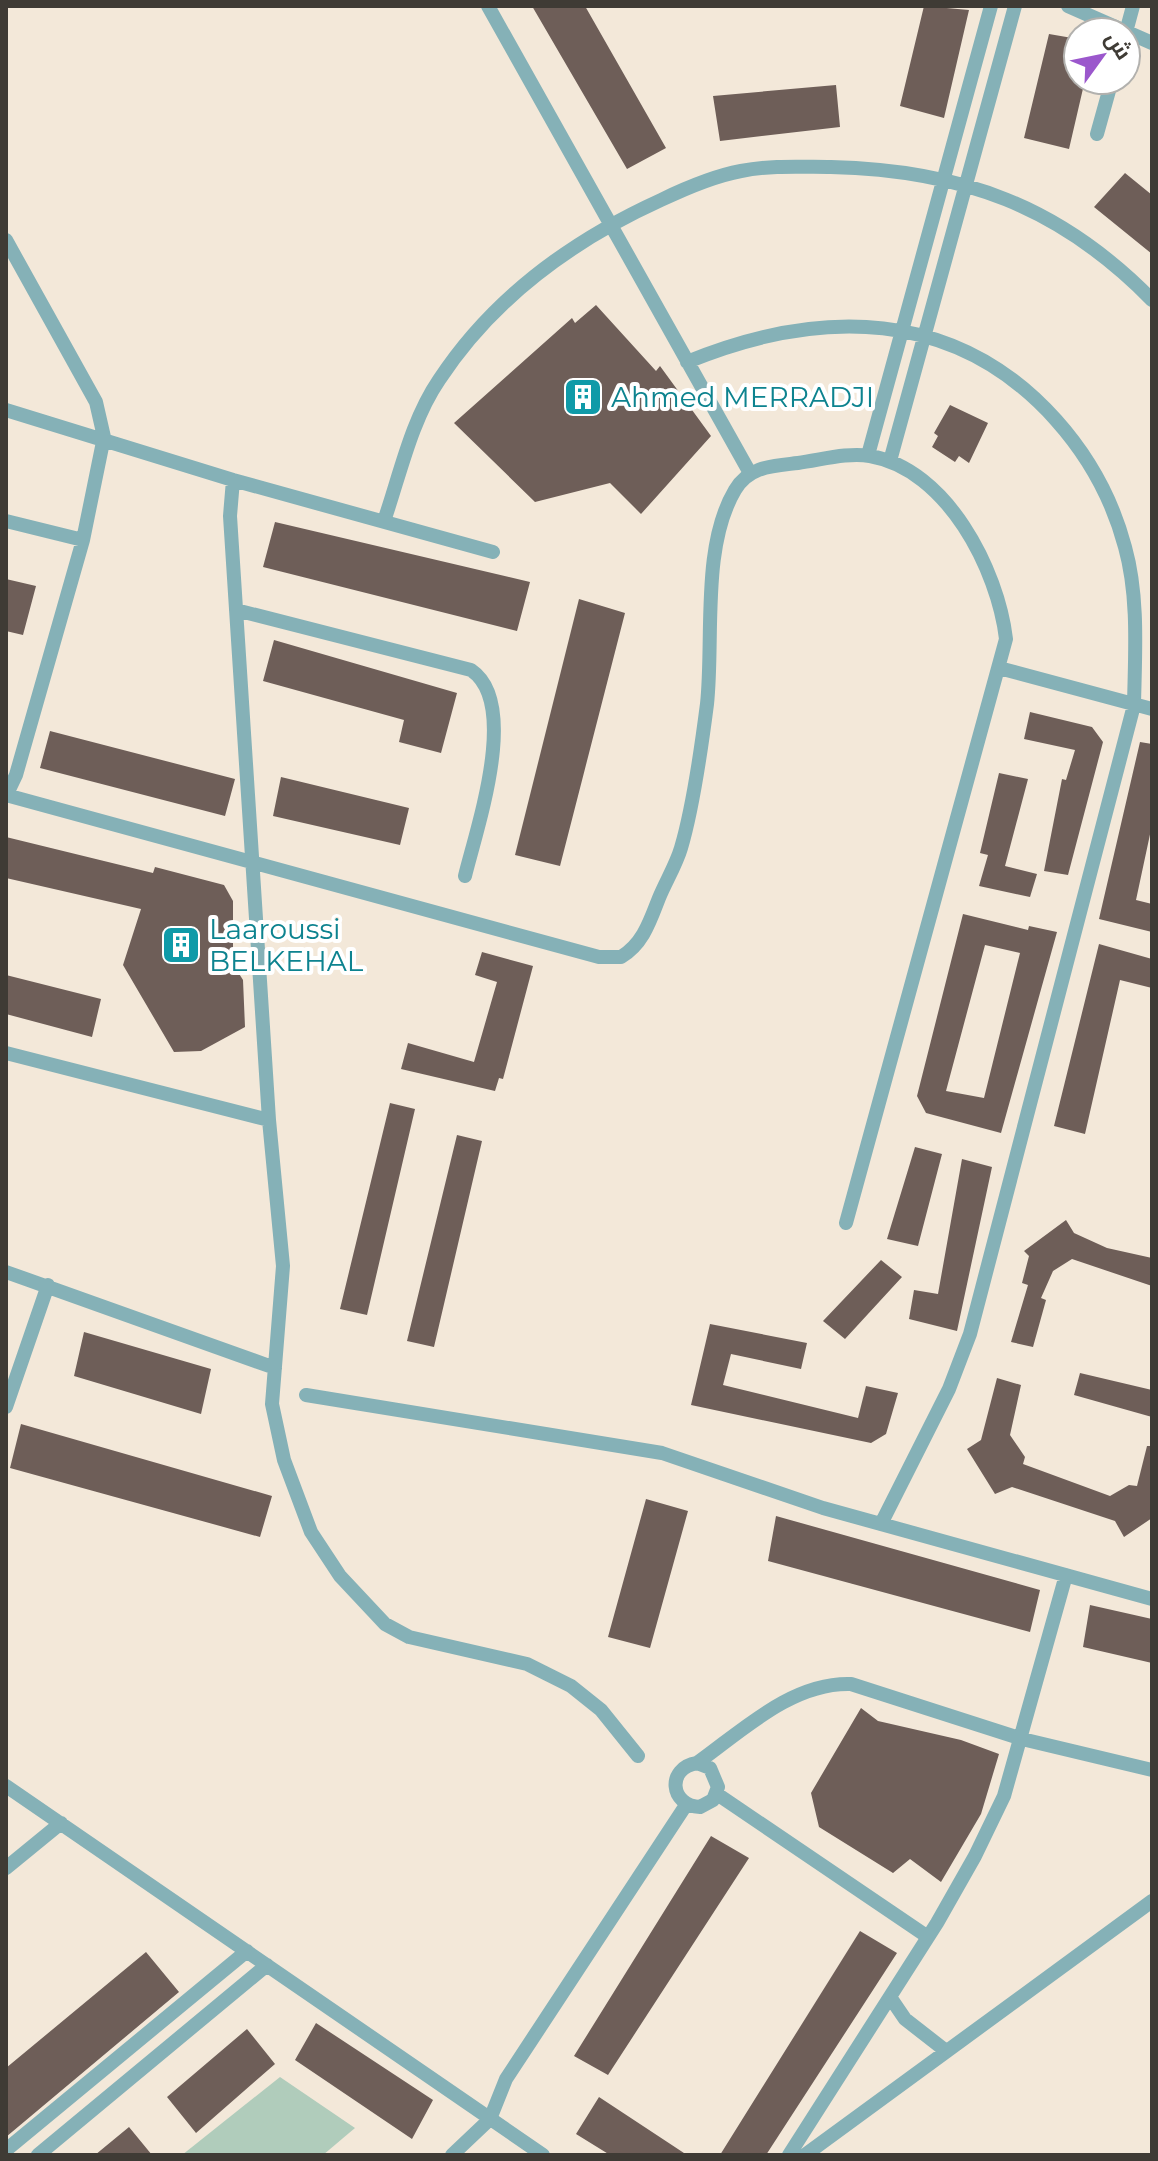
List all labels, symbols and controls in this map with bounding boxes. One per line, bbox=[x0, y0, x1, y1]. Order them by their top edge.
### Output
north arrow bbox=[1062, 16, 1142, 96]
text: ش bbox=[1099, 26, 1137, 65]
building icon: Ahmed MERRADJI bbox=[562, 376, 604, 418]
place label: Ahmed MERRADJI bbox=[611, 380, 874, 414]
place label: Laaroussi BELKEHAL bbox=[209, 912, 364, 978]
building icon: Laaroussi BELKEHAL bbox=[160, 924, 202, 966]

